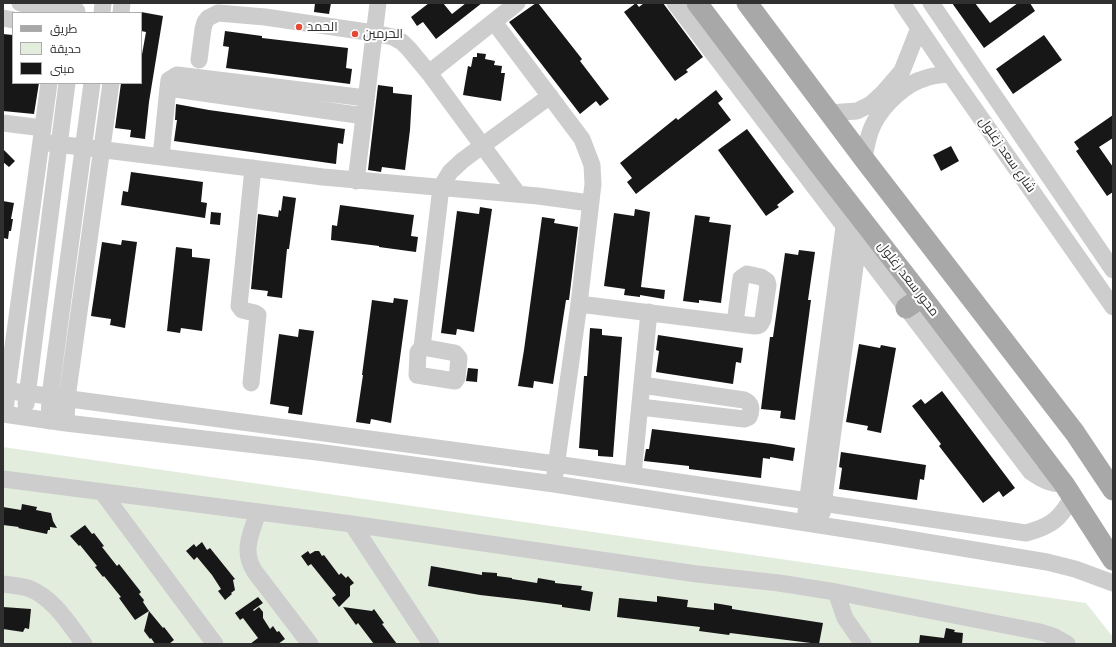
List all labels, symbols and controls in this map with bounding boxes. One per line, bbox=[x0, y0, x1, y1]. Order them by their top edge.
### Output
legend bbox=[12, 12, 142, 84]
place label: الحمد bbox=[307, 19, 338, 35]
text: طريق bbox=[50, 22, 77, 36]
marker: الحمد bbox=[294, 22, 304, 32]
place label: الحرمين bbox=[363, 26, 403, 42]
marker: الحرمين bbox=[350, 29, 360, 39]
text: حديقة bbox=[50, 42, 81, 56]
text: مبنى bbox=[50, 62, 75, 76]
street label: شارع سعد زغلول bbox=[975, 114, 1039, 196]
street label: محور سعد زغلول bbox=[874, 239, 942, 319]

